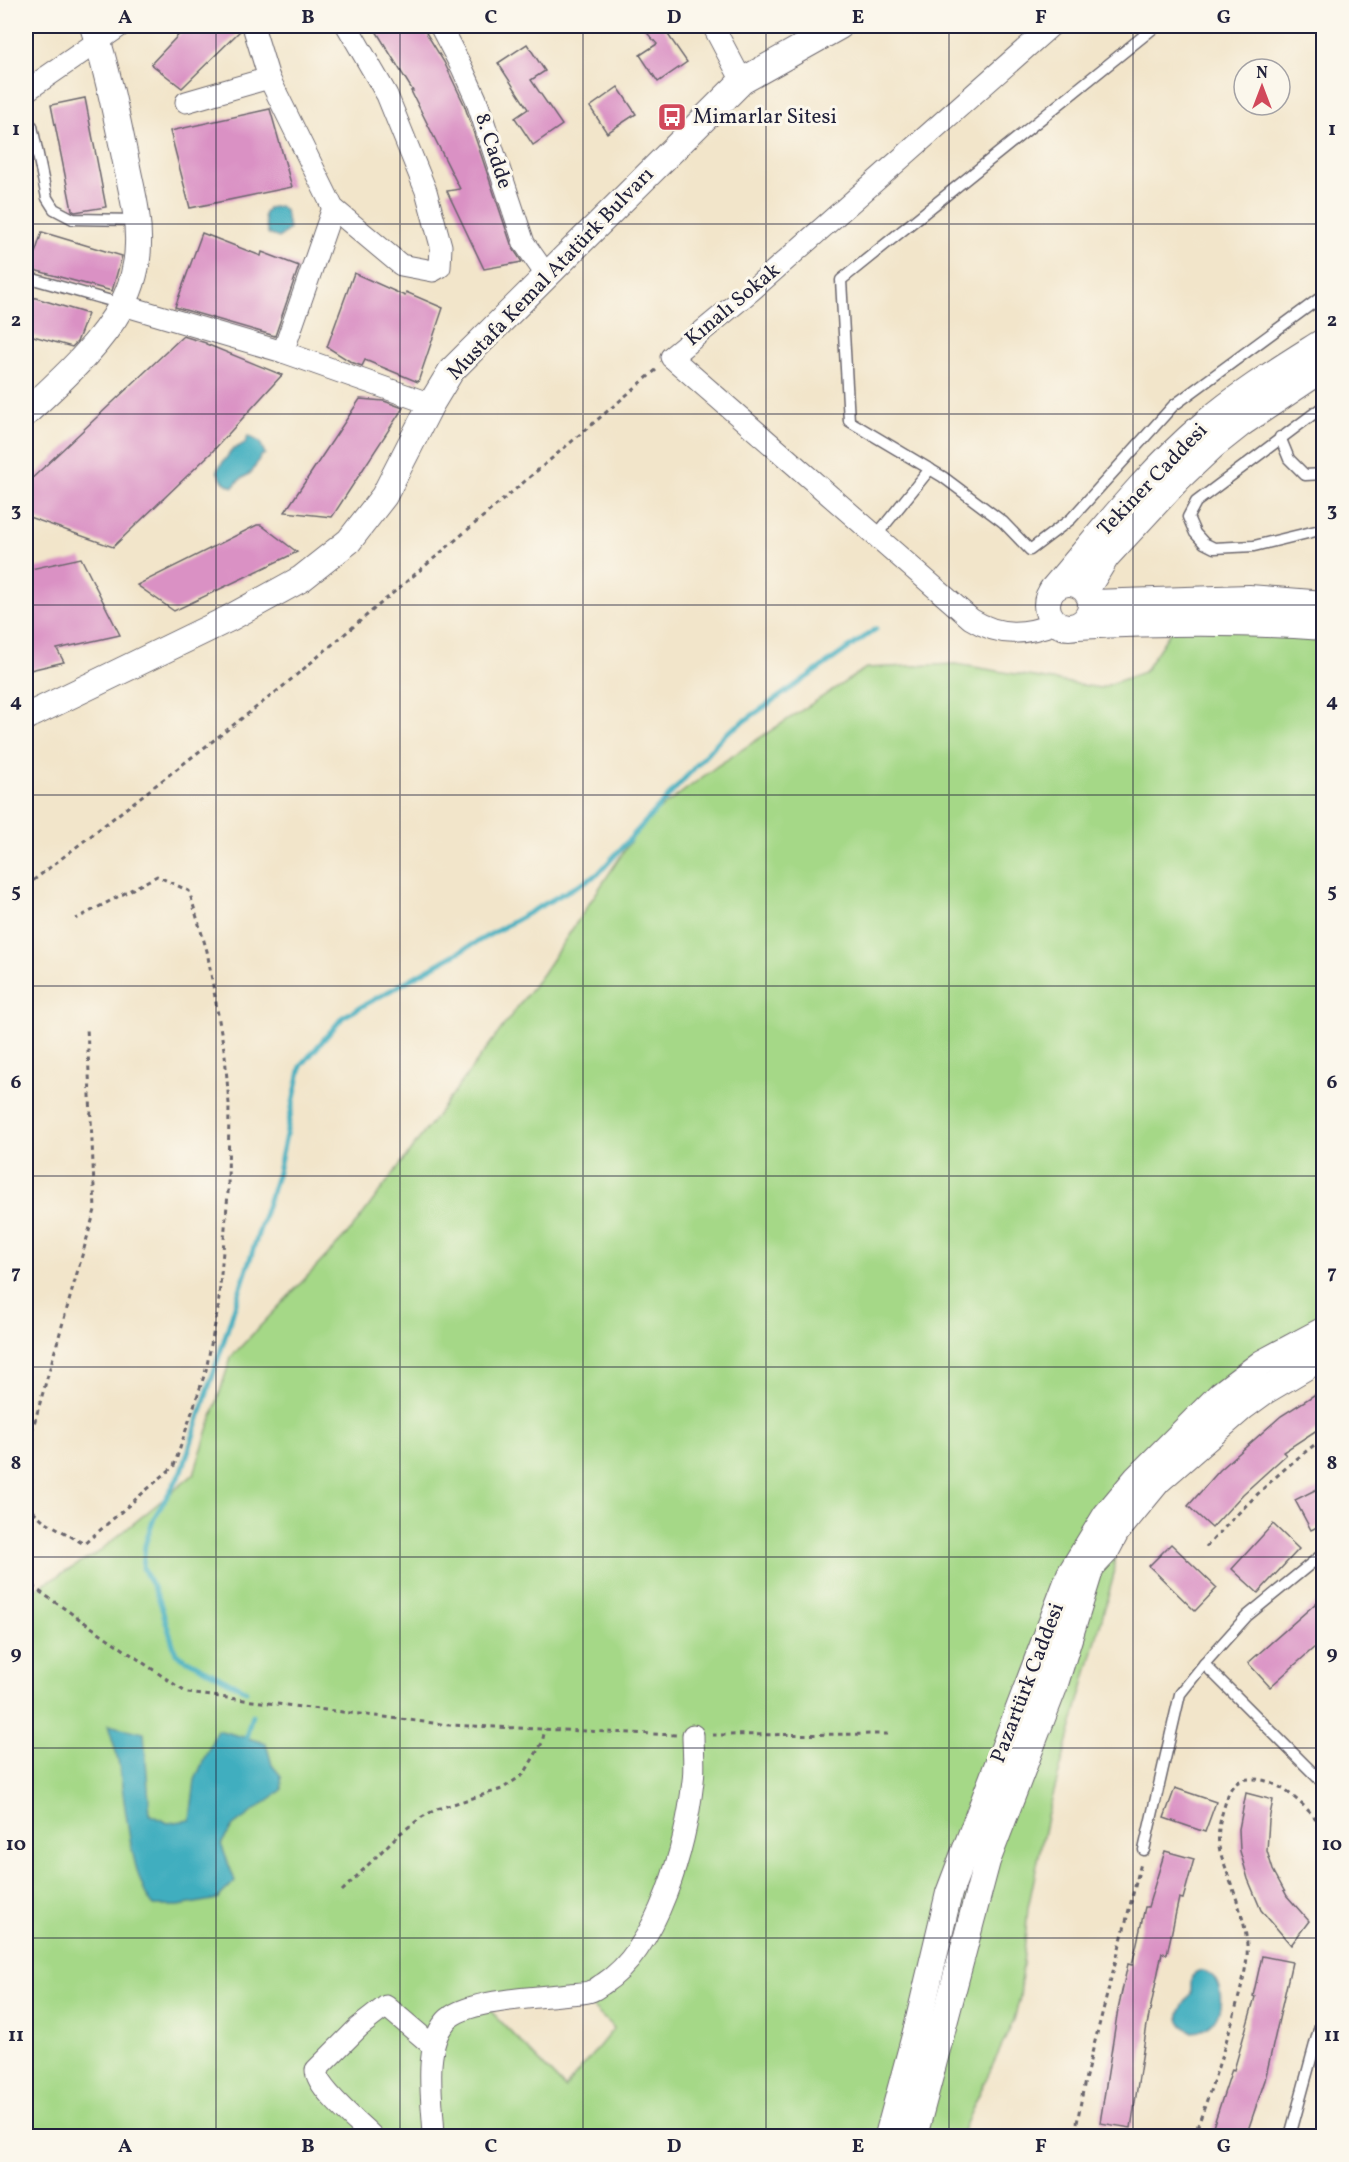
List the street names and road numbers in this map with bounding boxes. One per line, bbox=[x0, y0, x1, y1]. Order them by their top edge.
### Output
street label: 8. Cadde bbox=[467, 110, 519, 192]
street label: Mustafa Kemal Atatürk Bulvarı bbox=[441, 161, 661, 387]
street label: Kınalı Sokak bbox=[679, 256, 787, 353]
street label: Tekiner Caddesi bbox=[1091, 417, 1215, 543]
street label: Pazartürk Caddesi bbox=[984, 1599, 1072, 1767]

